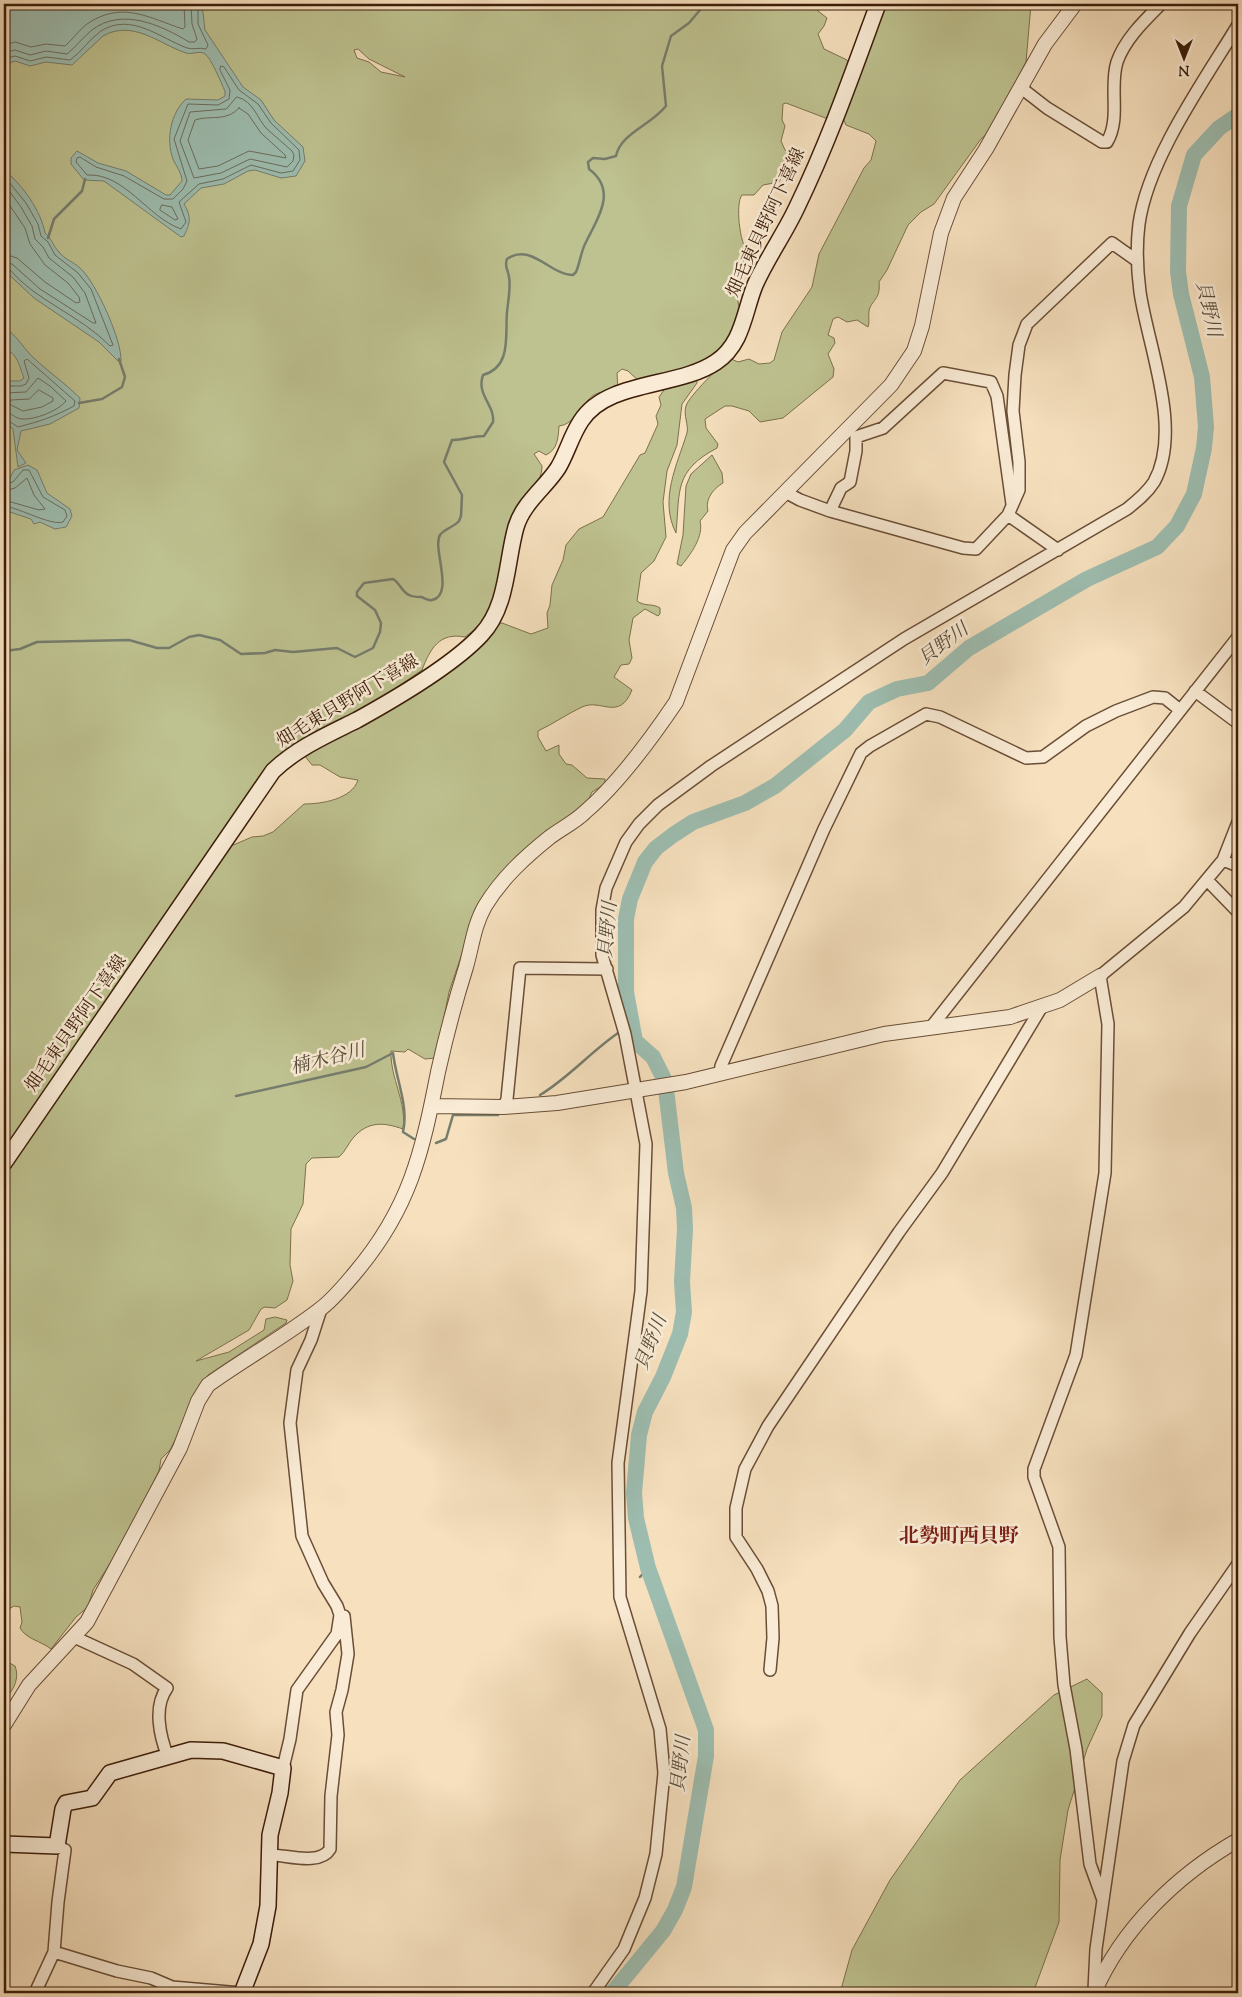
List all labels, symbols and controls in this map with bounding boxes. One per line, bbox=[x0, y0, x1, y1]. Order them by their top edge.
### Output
north arrow bbox=[1160, 32, 1210, 82]
text: N bbox=[1178, 59, 1190, 79]
street label: 畑毛東貝野阿下喜線 bbox=[721, 144, 813, 302]
water label: 貝野川 bbox=[1187, 278, 1227, 342]
water label: 貝野川 bbox=[913, 616, 976, 673]
street label: 畑毛東貝野阿下喜線 bbox=[272, 649, 424, 755]
water label: 貝野川 bbox=[593, 898, 625, 960]
street label: 畑毛東貝野阿下喜線 bbox=[20, 950, 134, 1098]
water label: 楠木谷川 bbox=[288, 1037, 370, 1082]
water label: 貝野川 bbox=[629, 1310, 676, 1374]
district label: 北勢町西貝野 bbox=[899, 1523, 1019, 1552]
water label: 貝野川 bbox=[666, 1732, 699, 1794]

